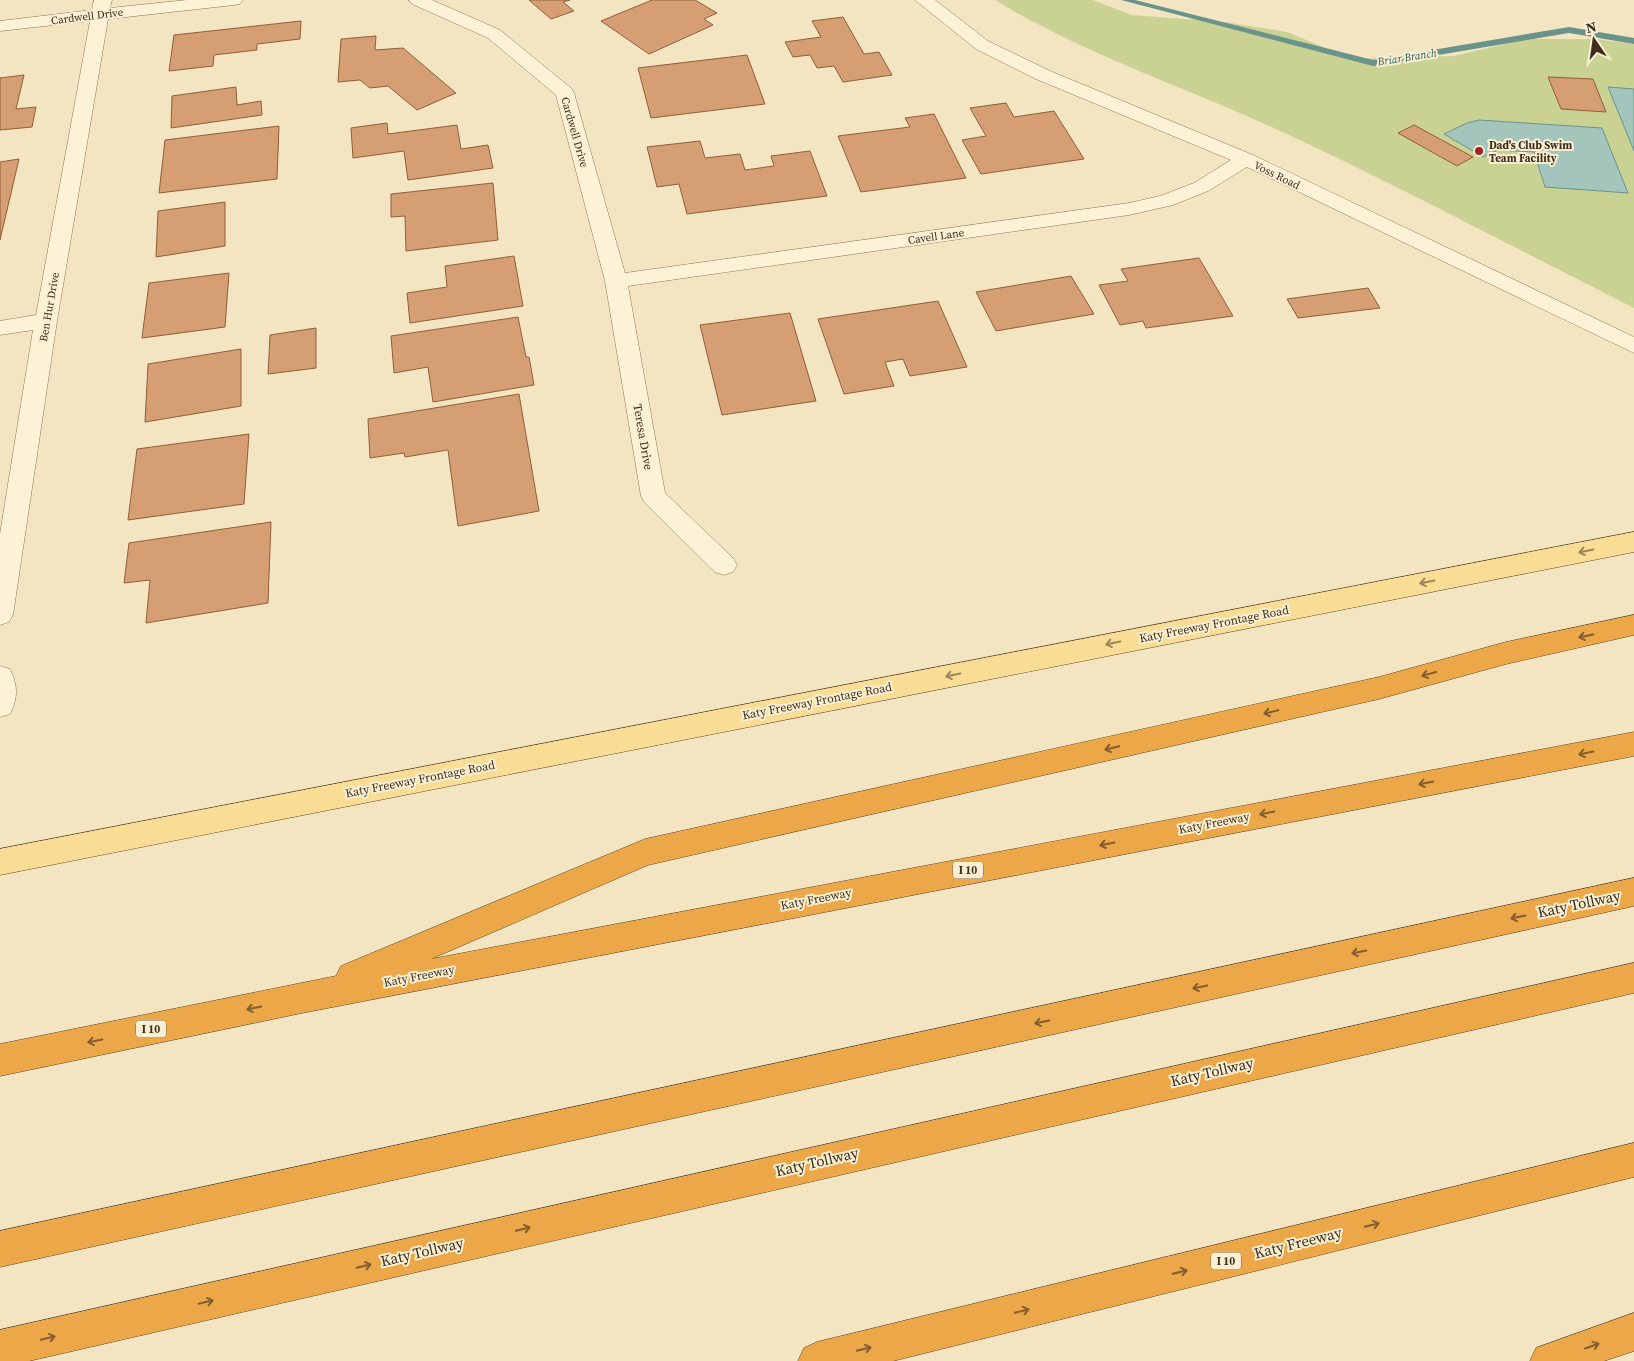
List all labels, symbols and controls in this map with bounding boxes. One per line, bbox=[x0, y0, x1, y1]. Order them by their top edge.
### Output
street label: Cardwell Drive bbox=[50, 5, 124, 28]
north arrow bbox=[1569, 15, 1619, 65]
text: N bbox=[1584, 16, 1598, 38]
water label: Briar Branch bbox=[1375, 45, 1438, 70]
street label: Cardwell Drive bbox=[557, 95, 592, 169]
place label: Dad's Club Swim Team Facility bbox=[1489, 138, 1572, 166]
marker: Dad's Club Swim Team Facility bbox=[1473, 145, 1485, 157]
street label: Voss Road bbox=[1251, 158, 1303, 193]
street label: Cavell Lane bbox=[907, 225, 966, 248]
street label: Ben Hur Drive bbox=[36, 271, 63, 343]
street label: Teresa Drive bbox=[629, 403, 657, 471]
one-way arrow bbox=[1579, 547, 1595, 556]
one-way arrow bbox=[1419, 578, 1435, 587]
street label: Katy Freeway Frontage Road bbox=[1138, 602, 1290, 646]
one-way arrow bbox=[1579, 632, 1595, 641]
one-way arrow bbox=[1105, 639, 1121, 649]
one-way arrow bbox=[946, 670, 962, 680]
one-way arrow bbox=[1421, 670, 1437, 680]
street label: Katy Freeway Frontage Road bbox=[741, 679, 893, 723]
one-way arrow bbox=[1263, 708, 1279, 717]
one-way arrow bbox=[1104, 744, 1120, 753]
one-way arrow bbox=[1578, 748, 1594, 758]
street label: Katy Freeway Frontage Road bbox=[344, 757, 496, 801]
one-way arrow bbox=[1419, 778, 1435, 788]
street label: Katy Freeway bbox=[1177, 808, 1252, 838]
one-way arrow bbox=[1259, 809, 1275, 819]
one-way arrow bbox=[1100, 839, 1116, 849]
road number: I 10 bbox=[953, 862, 983, 878]
street label: Katy Freeway bbox=[779, 884, 854, 914]
street label: Katy Tollway bbox=[1535, 884, 1623, 923]
one-way arrow bbox=[1510, 913, 1526, 923]
one-way arrow bbox=[1352, 948, 1368, 957]
street label: Katy Freeway bbox=[382, 961, 457, 991]
one-way arrow bbox=[1193, 983, 1209, 992]
one-way arrow bbox=[246, 1004, 262, 1013]
one-way arrow bbox=[1034, 1017, 1050, 1027]
road number: I 10 bbox=[136, 1021, 166, 1038]
one-way arrow bbox=[87, 1036, 103, 1046]
street label: Katy Tollway bbox=[1168, 1052, 1256, 1091]
street label: Katy Tollway bbox=[773, 1142, 861, 1181]
one-way arrow bbox=[1363, 1219, 1379, 1229]
street label: Katy Freeway bbox=[1252, 1221, 1344, 1264]
one-way arrow bbox=[514, 1224, 530, 1234]
street label: Katy Tollway bbox=[378, 1232, 466, 1271]
road number: I 10 bbox=[1211, 1252, 1241, 1270]
one-way arrow bbox=[356, 1261, 372, 1270]
one-way arrow bbox=[1171, 1267, 1187, 1276]
one-way arrow bbox=[198, 1297, 214, 1306]
one-way arrow bbox=[1014, 1305, 1030, 1315]
one-way arrow bbox=[39, 1333, 55, 1342]
one-way arrow bbox=[1583, 1341, 1599, 1350]
one-way arrow bbox=[856, 1344, 872, 1353]

